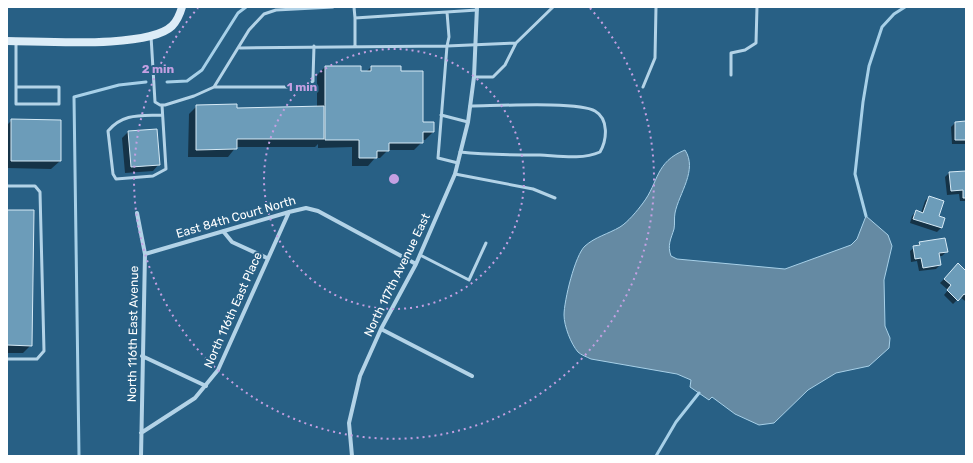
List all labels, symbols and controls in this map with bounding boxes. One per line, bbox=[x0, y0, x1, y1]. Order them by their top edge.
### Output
text: 2 min bbox=[142, 62, 175, 76]
text: 1 min bbox=[287, 80, 318, 94]
centre of rings bbox=[387, 172, 401, 186]
street label: East 84th Court North bbox=[175, 193, 297, 241]
street label: North 117th Avenue East bbox=[361, 211, 433, 339]
street label: North 116th East Place bbox=[201, 250, 265, 370]
street label: North 116th East Avenue bbox=[125, 265, 141, 402]

